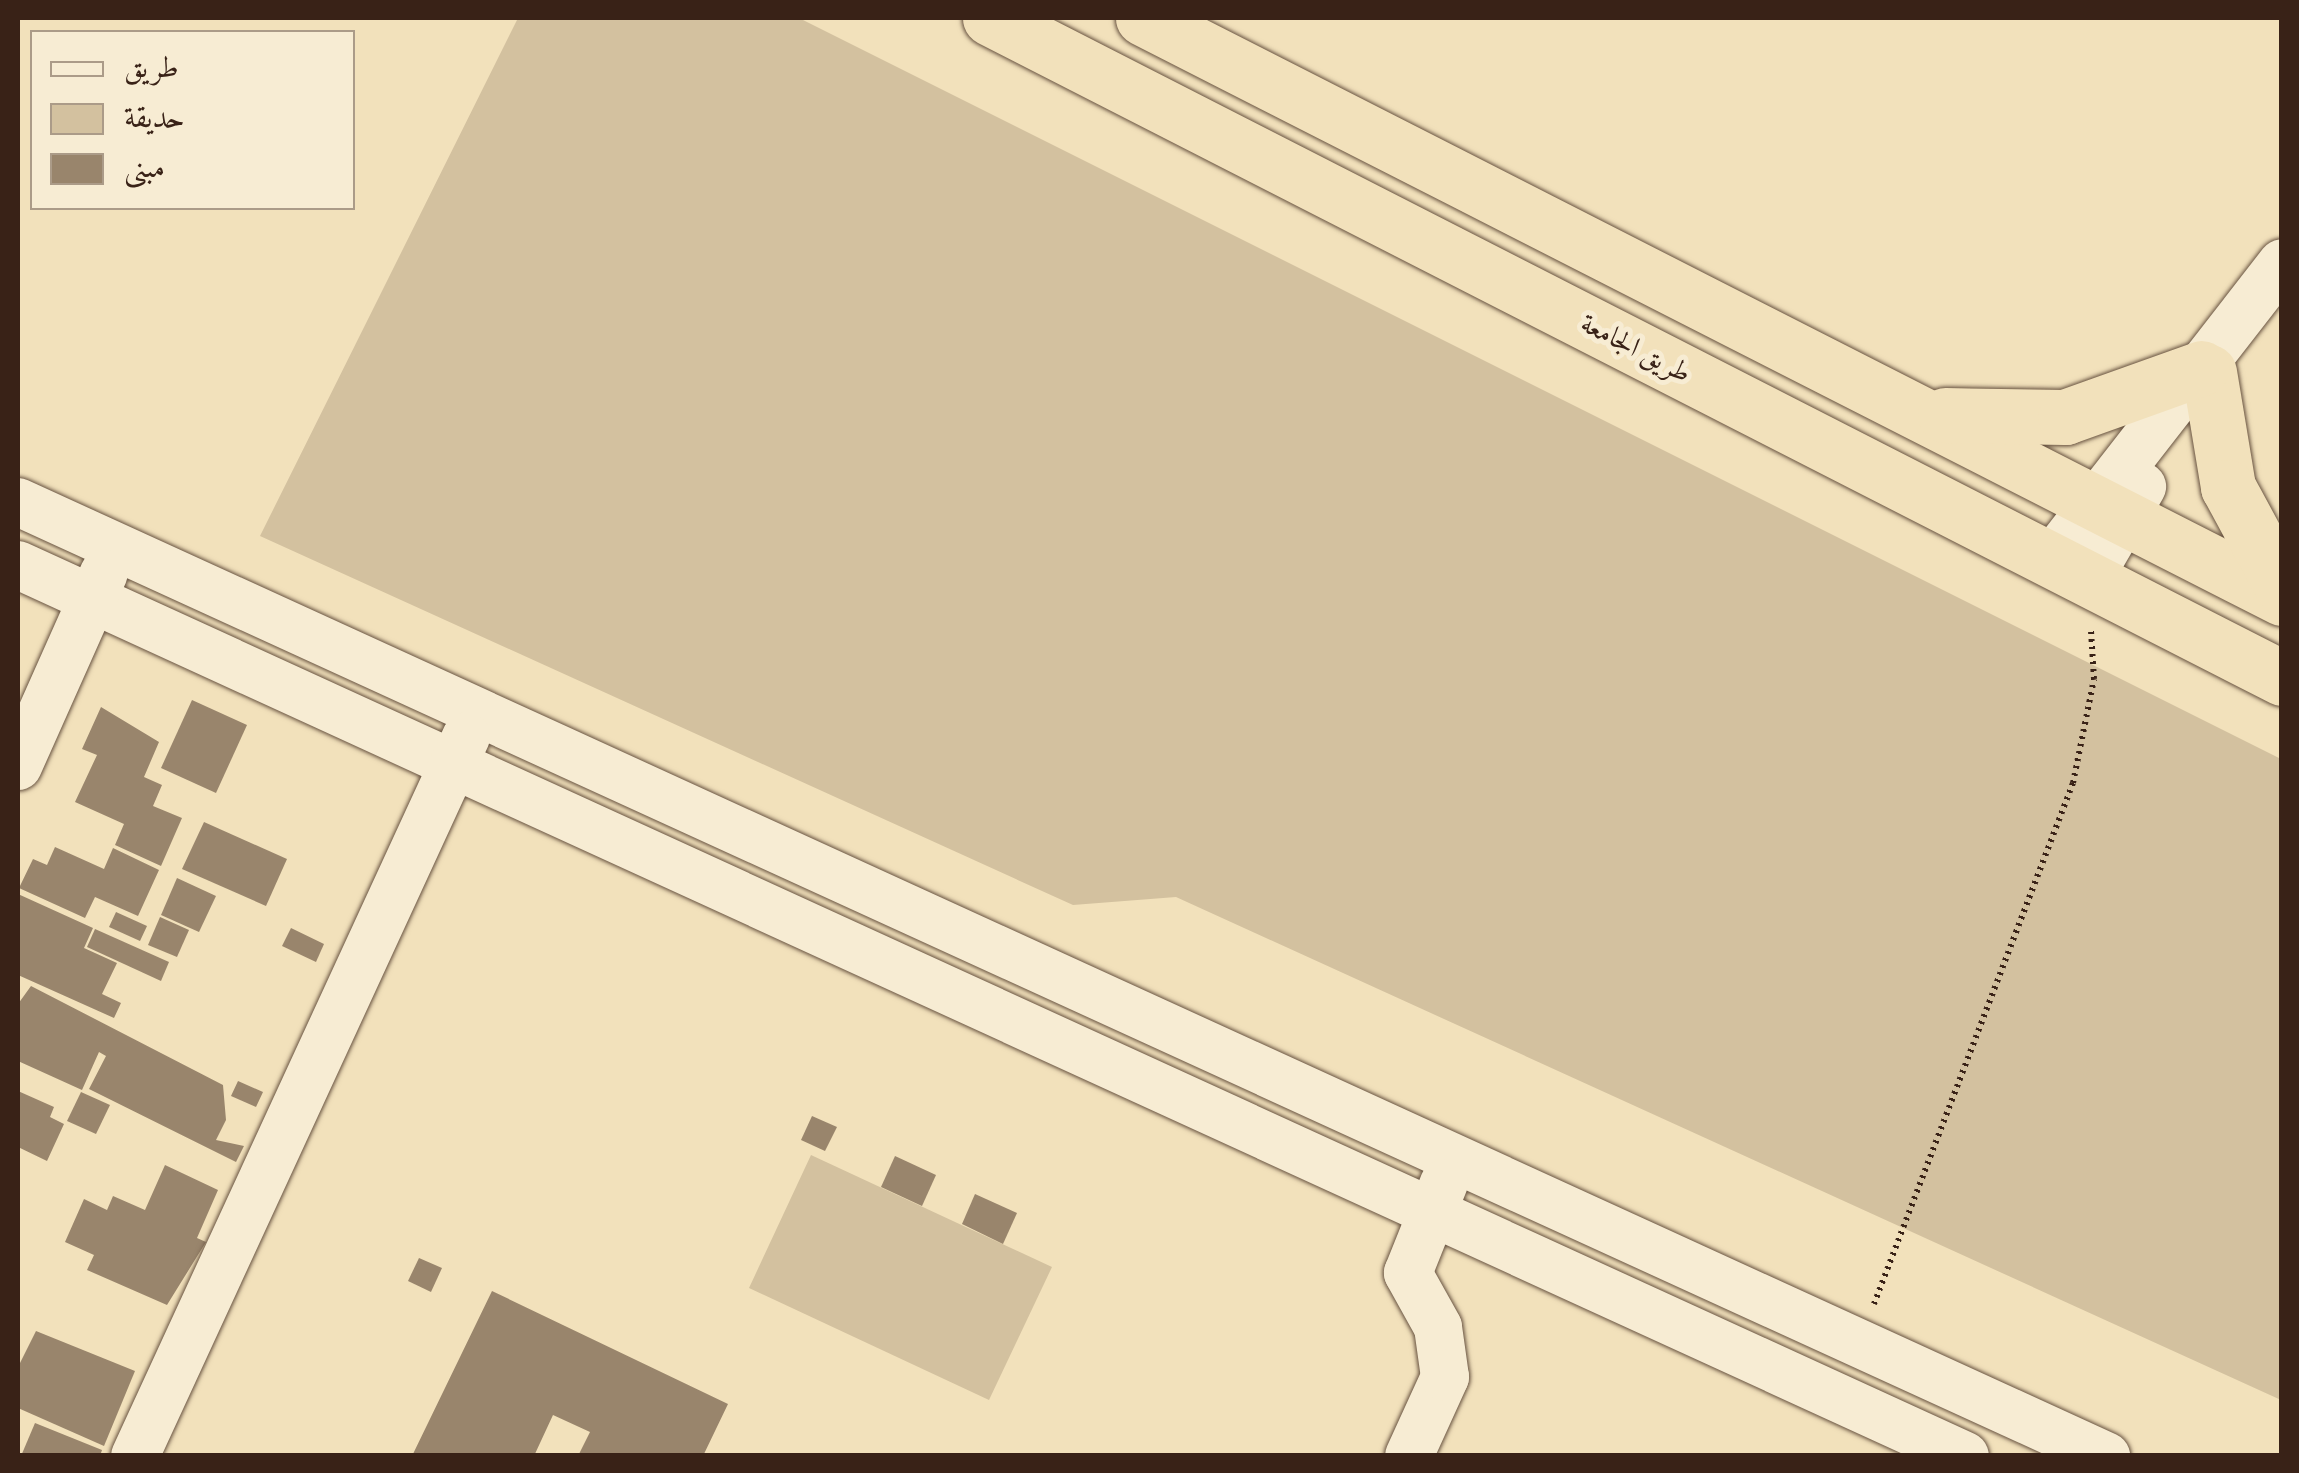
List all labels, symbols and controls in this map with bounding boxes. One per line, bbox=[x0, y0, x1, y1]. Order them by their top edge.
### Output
legend bbox=[30, 30, 355, 210]
text: طريق bbox=[124, 49, 179, 85]
text: حديقة bbox=[124, 99, 185, 135]
text: مبنى bbox=[124, 149, 165, 185]
street label: طريق الجامعة bbox=[1575, 306, 1697, 390]

